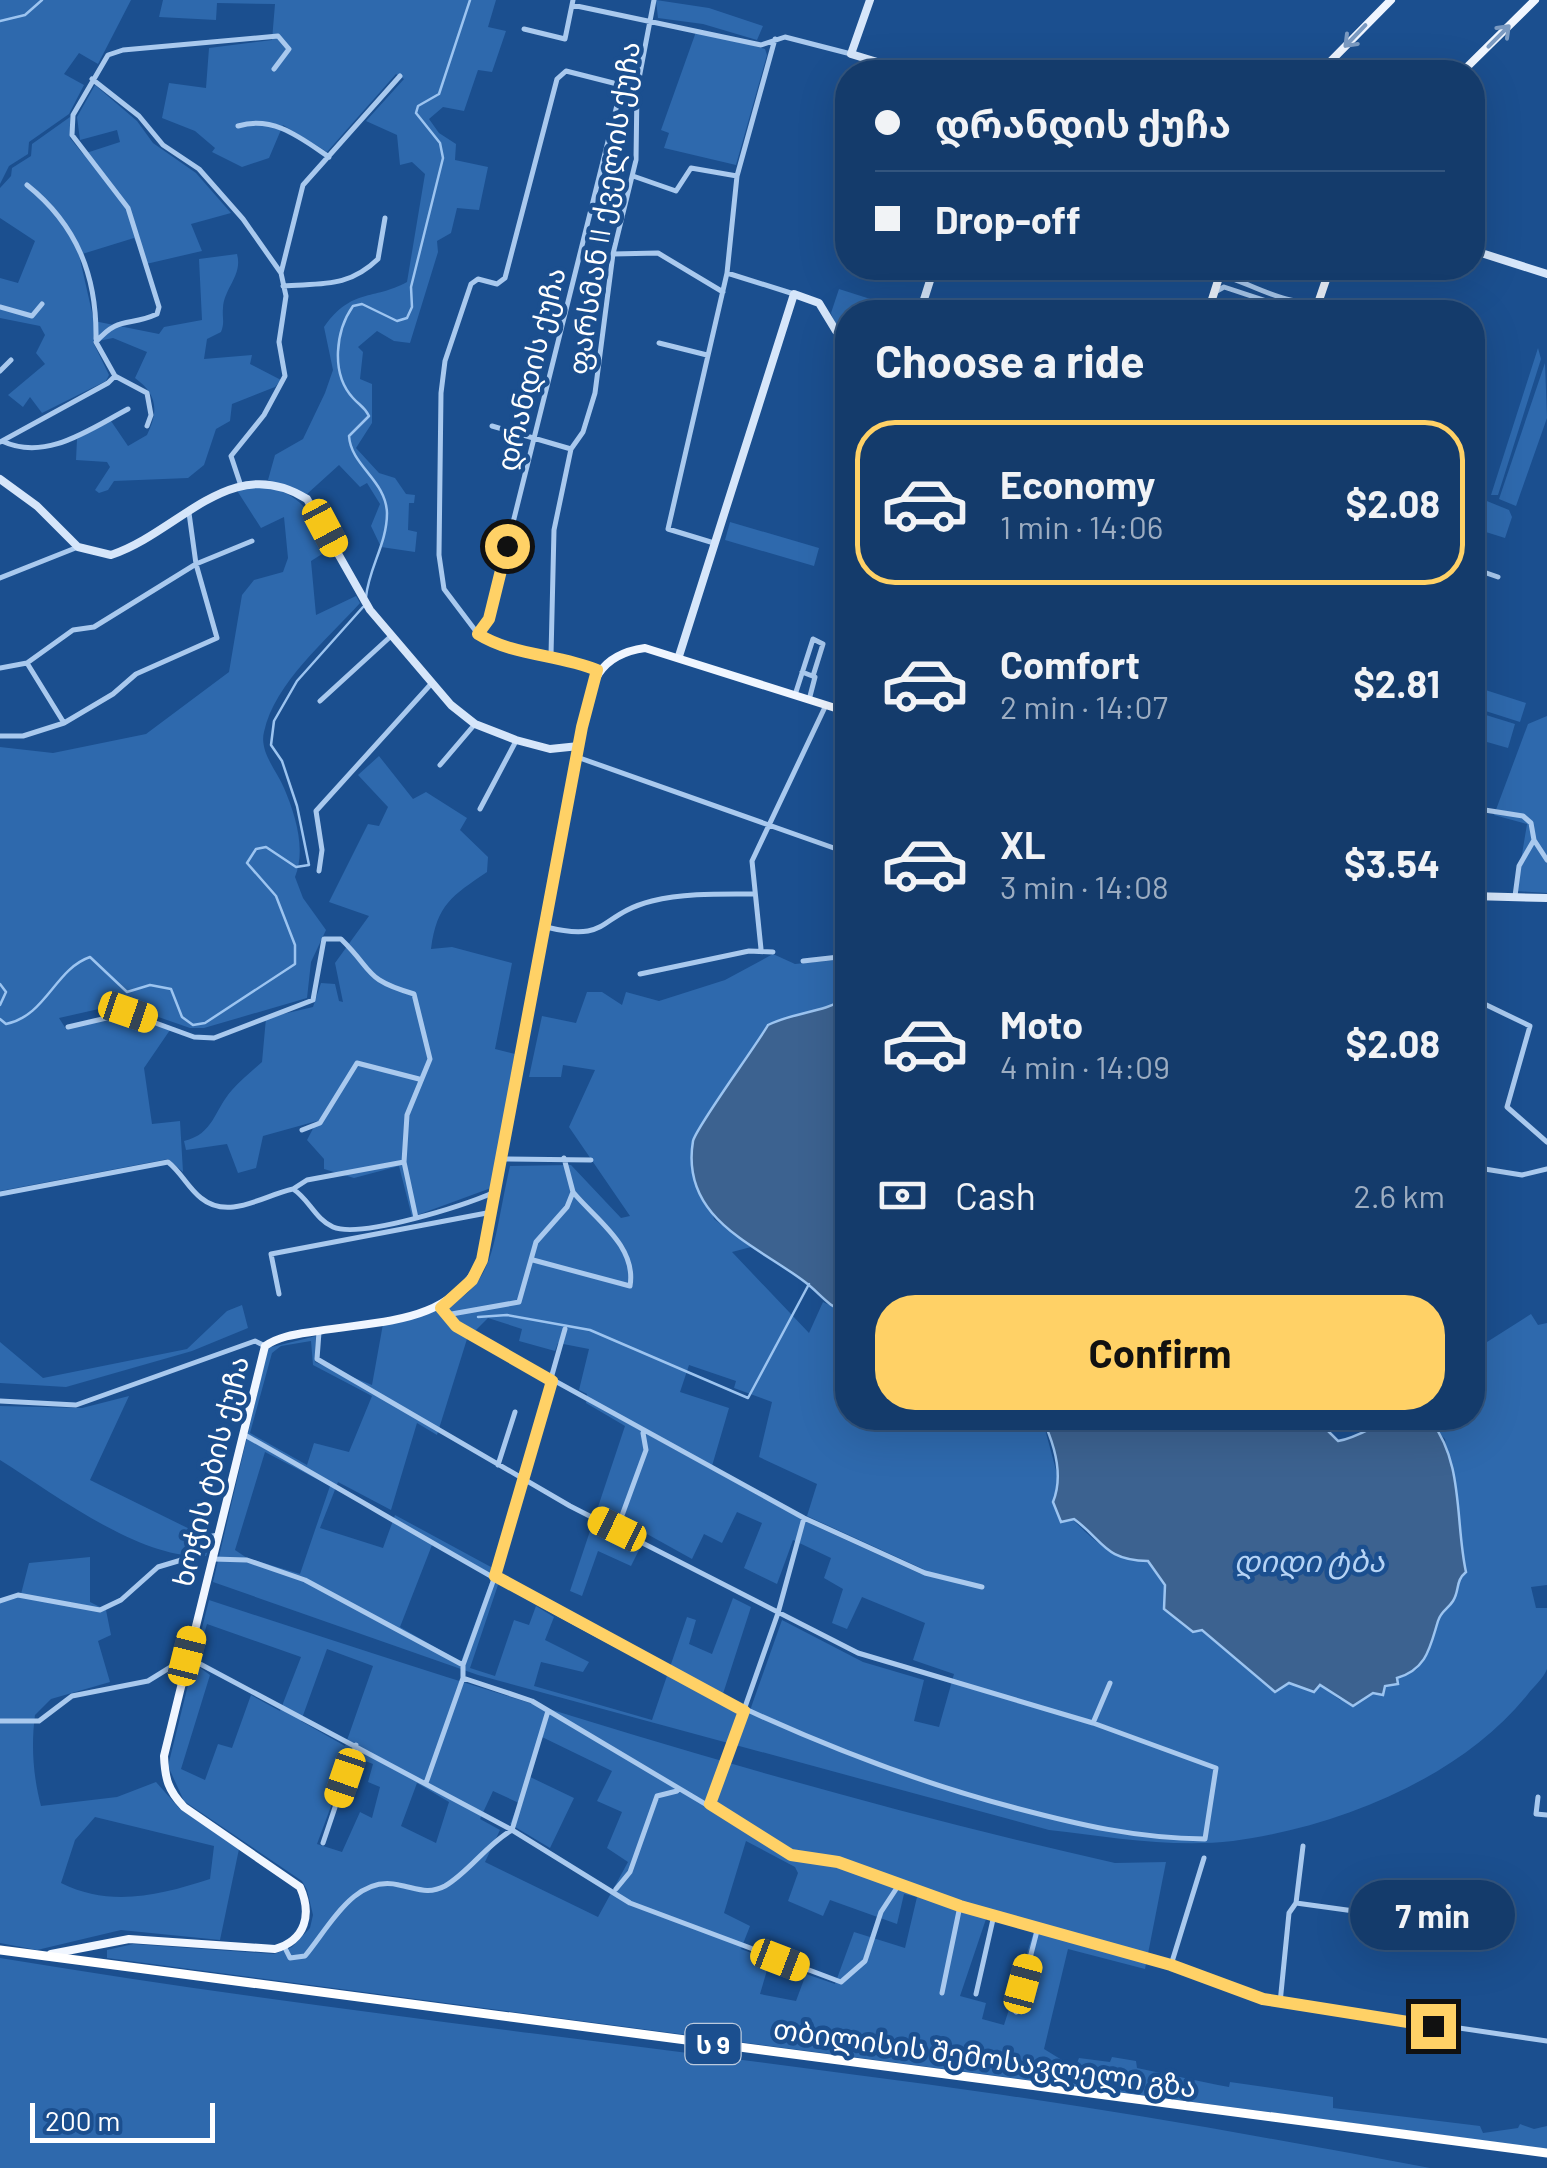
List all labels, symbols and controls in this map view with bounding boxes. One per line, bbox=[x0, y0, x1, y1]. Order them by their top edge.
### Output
one-way arrow bbox=[1344, 24, 1368, 48]
one-way arrow bbox=[1486, 25, 1510, 49]
street label: ფარსმან II ქველის ქუჩა bbox=[560, 39, 647, 377]
text: დრანდის ქუჩა bbox=[935, 100, 1231, 146]
text: Drop-off bbox=[935, 196, 1081, 242]
street label: დრანდის ქუჩა bbox=[488, 264, 573, 474]
text: Choose a ride bbox=[875, 333, 1145, 387]
icon: car bbox=[880, 458, 970, 548]
text: Economy bbox=[1000, 461, 1155, 507]
text: $2.08 bbox=[1345, 480, 1440, 526]
car bbox=[298, 494, 352, 562]
text: 1 min · 14:06 bbox=[1000, 507, 1163, 545]
route start bbox=[485, 524, 530, 569]
icon: car bbox=[880, 638, 970, 728]
text: Comfort bbox=[1000, 641, 1140, 687]
text: $2.81 bbox=[1353, 660, 1440, 706]
text: 2 min · 14:07 bbox=[1000, 687, 1168, 725]
icon: car bbox=[880, 818, 970, 908]
text: XL bbox=[1000, 821, 1046, 867]
text: $3.54 bbox=[1344, 840, 1440, 886]
text: 3 min · 14:08 bbox=[1000, 867, 1169, 905]
car bbox=[95, 988, 161, 1036]
icon: car bbox=[880, 998, 970, 1088]
text: Moto bbox=[1000, 1001, 1083, 1047]
text: $2.08 bbox=[1345, 1020, 1440, 1066]
text: 4 min · 14:09 bbox=[1000, 1047, 1170, 1085]
icon: cash bbox=[875, 1168, 930, 1223]
text: Cash bbox=[955, 1172, 1036, 1218]
text: 2.6 km bbox=[1354, 1176, 1445, 1214]
button: Confirm bbox=[875, 1295, 1445, 1410]
street label: ხოჭის ტბის ქუჩა bbox=[165, 1352, 256, 1590]
car bbox=[583, 1502, 651, 1556]
water label: დიდი ტბა bbox=[1234, 1542, 1385, 1580]
car bbox=[165, 1623, 209, 1689]
car bbox=[321, 1745, 369, 1811]
callout: 7 min bbox=[1350, 1881, 1516, 1951]
text: 7 min bbox=[1395, 1896, 1470, 1934]
car bbox=[747, 1935, 813, 1985]
car bbox=[1001, 1951, 1045, 2017]
route end bbox=[1411, 2004, 1456, 2049]
street label: თბილისის შემოსავლელი გზა bbox=[771, 2010, 1199, 2105]
road number: ს 9 bbox=[686, 2024, 740, 2064]
scale bar bbox=[30, 2098, 215, 2142]
text: 200 m bbox=[45, 2103, 120, 2137]

